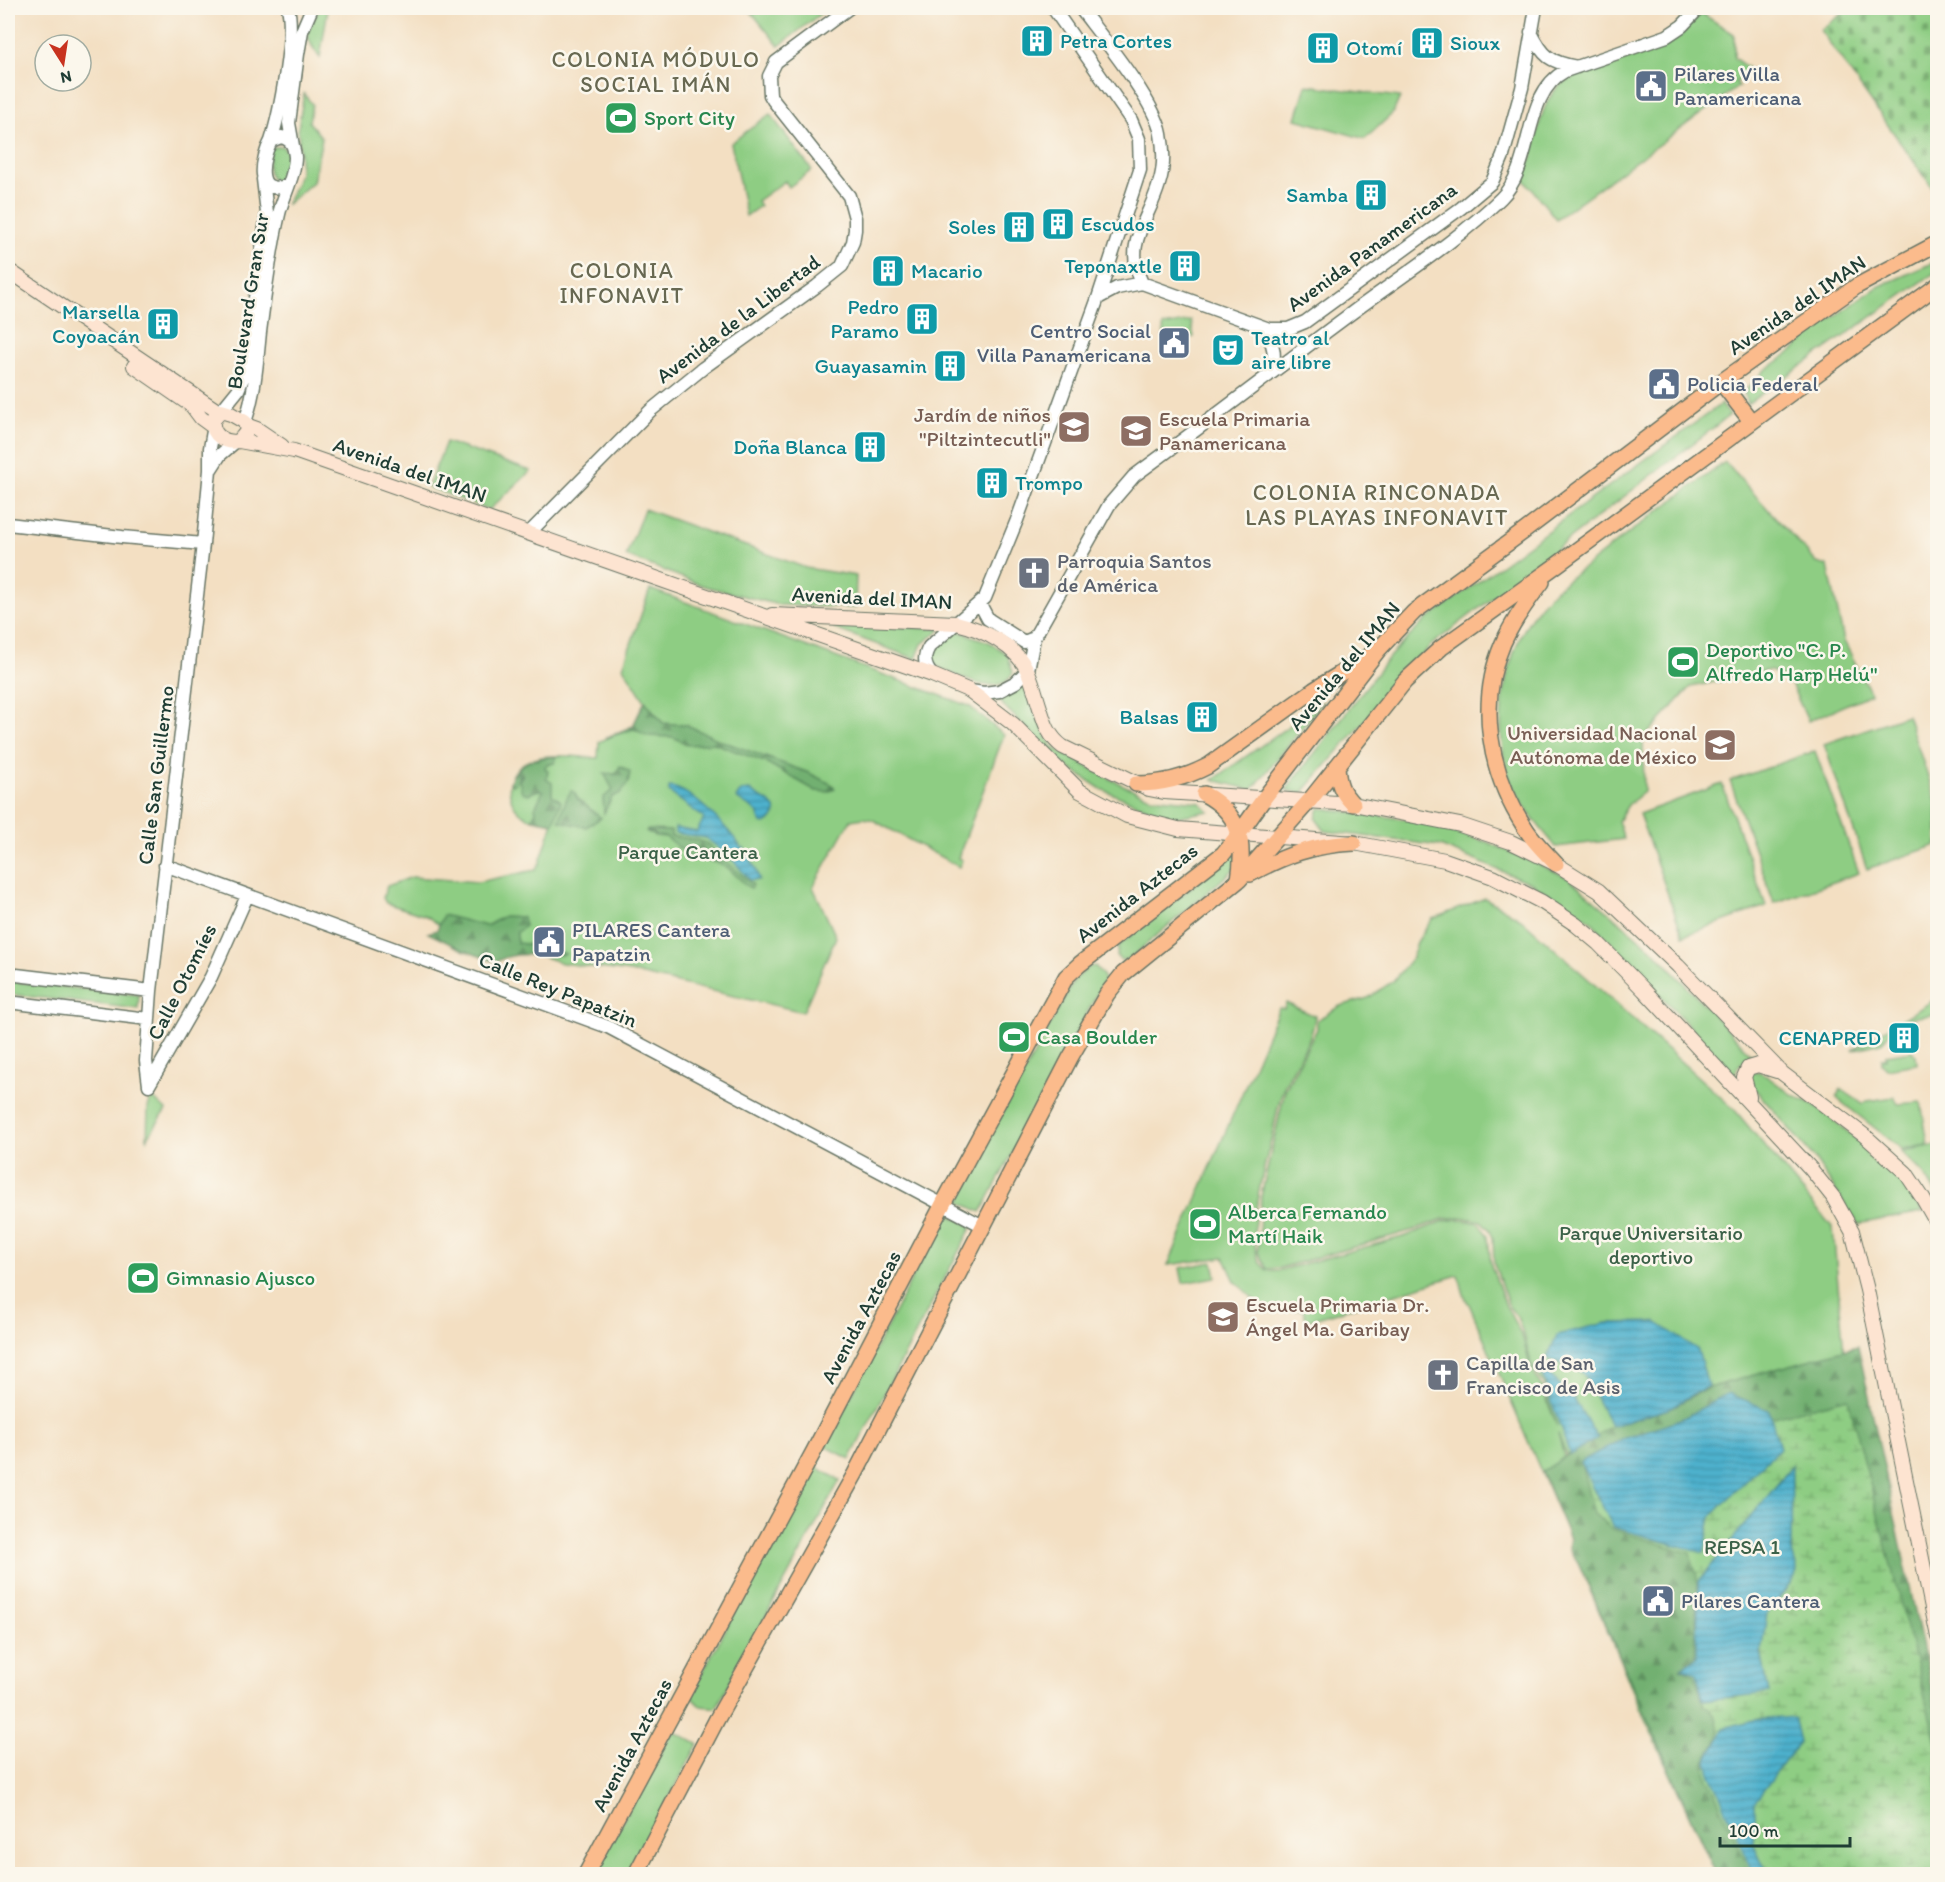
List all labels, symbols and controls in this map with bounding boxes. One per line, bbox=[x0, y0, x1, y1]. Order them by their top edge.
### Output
building icon: Petra Cortes bbox=[1019, 23, 1055, 59]
building icon: Sioux bbox=[1409, 25, 1445, 61]
place label: Petra Cortes bbox=[1060, 28, 1172, 53]
building icon: Otomí bbox=[1305, 30, 1341, 66]
place label: Sioux bbox=[1450, 30, 1501, 55]
north arrow bbox=[33, 33, 93, 93]
place label: Otomí bbox=[1346, 35, 1403, 60]
district label: COLONIA MÓDULO SOCIAL IMÁN bbox=[551, 46, 761, 98]
place label: Pilares Villa Panamericana bbox=[1674, 61, 1802, 110]
text: N bbox=[59, 67, 73, 88]
public building icon: Pilares Villa Panamericana bbox=[1633, 68, 1669, 104]
sports icon: Sport City bbox=[603, 100, 639, 136]
place label: Sport City bbox=[644, 105, 735, 130]
street label: Avenida Panamericana bbox=[1282, 176, 1462, 317]
building icon: Samba bbox=[1353, 177, 1389, 213]
place label: Samba bbox=[1286, 182, 1348, 207]
building icon: Escudos bbox=[1040, 206, 1076, 242]
building icon: Soles bbox=[1001, 209, 1037, 245]
street label: Boulevard Gran Sur bbox=[221, 210, 274, 391]
place label: Escudos bbox=[1081, 211, 1155, 236]
place label: Soles bbox=[948, 214, 996, 239]
building icon: Teponaxtle bbox=[1167, 248, 1203, 284]
street label: Avenida de la Libertad bbox=[651, 249, 825, 388]
street label: Avenida del IMAN bbox=[1723, 249, 1870, 360]
building icon: Macario bbox=[870, 253, 906, 289]
place label: Teponaxtle bbox=[1064, 253, 1162, 278]
district label: COLONIA INFONAVIT bbox=[559, 257, 685, 309]
place label: Macario bbox=[911, 258, 983, 283]
place label: Pedro Paramo bbox=[830, 294, 899, 343]
place label: Marsella Coyoacán bbox=[52, 299, 140, 348]
building icon: Pedro Paramo bbox=[904, 301, 940, 337]
building icon: Marsella Coyoacán bbox=[145, 306, 181, 342]
place label: Centro Social Villa Panamericana bbox=[977, 318, 1151, 367]
public building icon: Centro Social Villa Panamericana bbox=[1156, 325, 1192, 361]
place label: Teatro al aire libre bbox=[1251, 325, 1331, 374]
theatre icon: Teatro al aire libre bbox=[1210, 332, 1246, 368]
building icon: Guayasamin bbox=[932, 348, 968, 384]
place label: Guayasamin bbox=[815, 353, 927, 378]
public building icon: Policia Federal bbox=[1646, 366, 1682, 402]
place label: Policia Federal bbox=[1687, 371, 1819, 396]
place label: Jardín de niños "Piltzintecutli" bbox=[914, 402, 1051, 451]
place label: Escuela Primaria Panamericana bbox=[1159, 406, 1310, 455]
school or university icon: Jardín de niños "Piltzintecutli" bbox=[1056, 409, 1092, 445]
school or university icon: Escuela Primaria Panamericana bbox=[1118, 413, 1154, 449]
building icon: Doña Blanca bbox=[852, 429, 888, 465]
street label: Avenida del IMAN bbox=[330, 432, 490, 507]
place label: Doña Blanca bbox=[733, 434, 847, 459]
building icon: Trompo bbox=[974, 465, 1010, 501]
place label: Trompo bbox=[1015, 470, 1083, 495]
district label: COLONIA RINCONADA LAS PLAYAS INFONAVIT bbox=[1245, 479, 1509, 531]
place label: Parroquia Santos de América bbox=[1057, 548, 1212, 597]
church icon: Parroquia Santos de América bbox=[1016, 555, 1052, 591]
street label: Avenida del IMAN bbox=[791, 581, 953, 614]
street label: Avenida del IMAN bbox=[1282, 596, 1405, 735]
place label: Deportivo "C. P. Alfredo Harp Helú" bbox=[1706, 637, 1878, 686]
sports icon: Deportivo "C. P. Alfredo Harp Helú" bbox=[1665, 644, 1701, 680]
street label: Calle San Guillermo bbox=[132, 684, 179, 866]
building icon: Balsas bbox=[1184, 699, 1220, 735]
place label: Balsas bbox=[1119, 704, 1179, 729]
place label: Universidad Nacional Autónoma de México bbox=[1507, 720, 1697, 769]
school or university icon: Universidad Nacional Autónoma de México bbox=[1702, 727, 1738, 763]
street label: Avenida Aztecas bbox=[1071, 837, 1202, 948]
park label: Parque Cantera bbox=[618, 839, 758, 864]
place label: PILARES Cantera Papatzin bbox=[572, 917, 730, 966]
street label: Calle Otomíes bbox=[142, 919, 222, 1044]
public building icon: PILARES Cantera Papatzin bbox=[531, 924, 567, 960]
street label: Calle Rey Papatzin bbox=[475, 946, 641, 1033]
sports icon: Casa Boulder bbox=[996, 1019, 1032, 1055]
building icon: CENAPRED bbox=[1886, 1020, 1922, 1056]
place label: Casa Boulder bbox=[1037, 1024, 1158, 1049]
place label: CENAPRED bbox=[1778, 1025, 1881, 1050]
place label: Alberca Fernando Martí Haik bbox=[1228, 1199, 1387, 1248]
sports icon: Alberca Fernando Martí Haik bbox=[1187, 1206, 1223, 1242]
park label: Parque Universitario deportivo bbox=[1559, 1220, 1743, 1269]
street label: Avenida Aztecas bbox=[815, 1246, 906, 1388]
sports icon: Gimnasio Ajusco bbox=[125, 1260, 161, 1296]
place label: Gimnasio Ajusco bbox=[166, 1265, 315, 1290]
place label: Escuela Primaria Dr. Ángel Ma. Garibay bbox=[1246, 1292, 1429, 1341]
school or university icon: Escuela Primaria Dr. Ángel Ma. Garibay bbox=[1205, 1299, 1241, 1335]
place label: Capilla de San Francisco de Asis bbox=[1466, 1350, 1620, 1399]
church icon: Capilla de San Francisco de Asis bbox=[1425, 1357, 1461, 1393]
park label: REPSA 1 bbox=[1704, 1534, 1780, 1559]
public building icon: Pilares Cantera bbox=[1640, 1583, 1676, 1619]
place label: Pilares Cantera bbox=[1681, 1588, 1820, 1613]
street label: Avenida Aztecas bbox=[586, 1674, 677, 1816]
scale bar bbox=[1720, 1810, 1850, 1848]
text: 100 m bbox=[1729, 1820, 1779, 1842]

